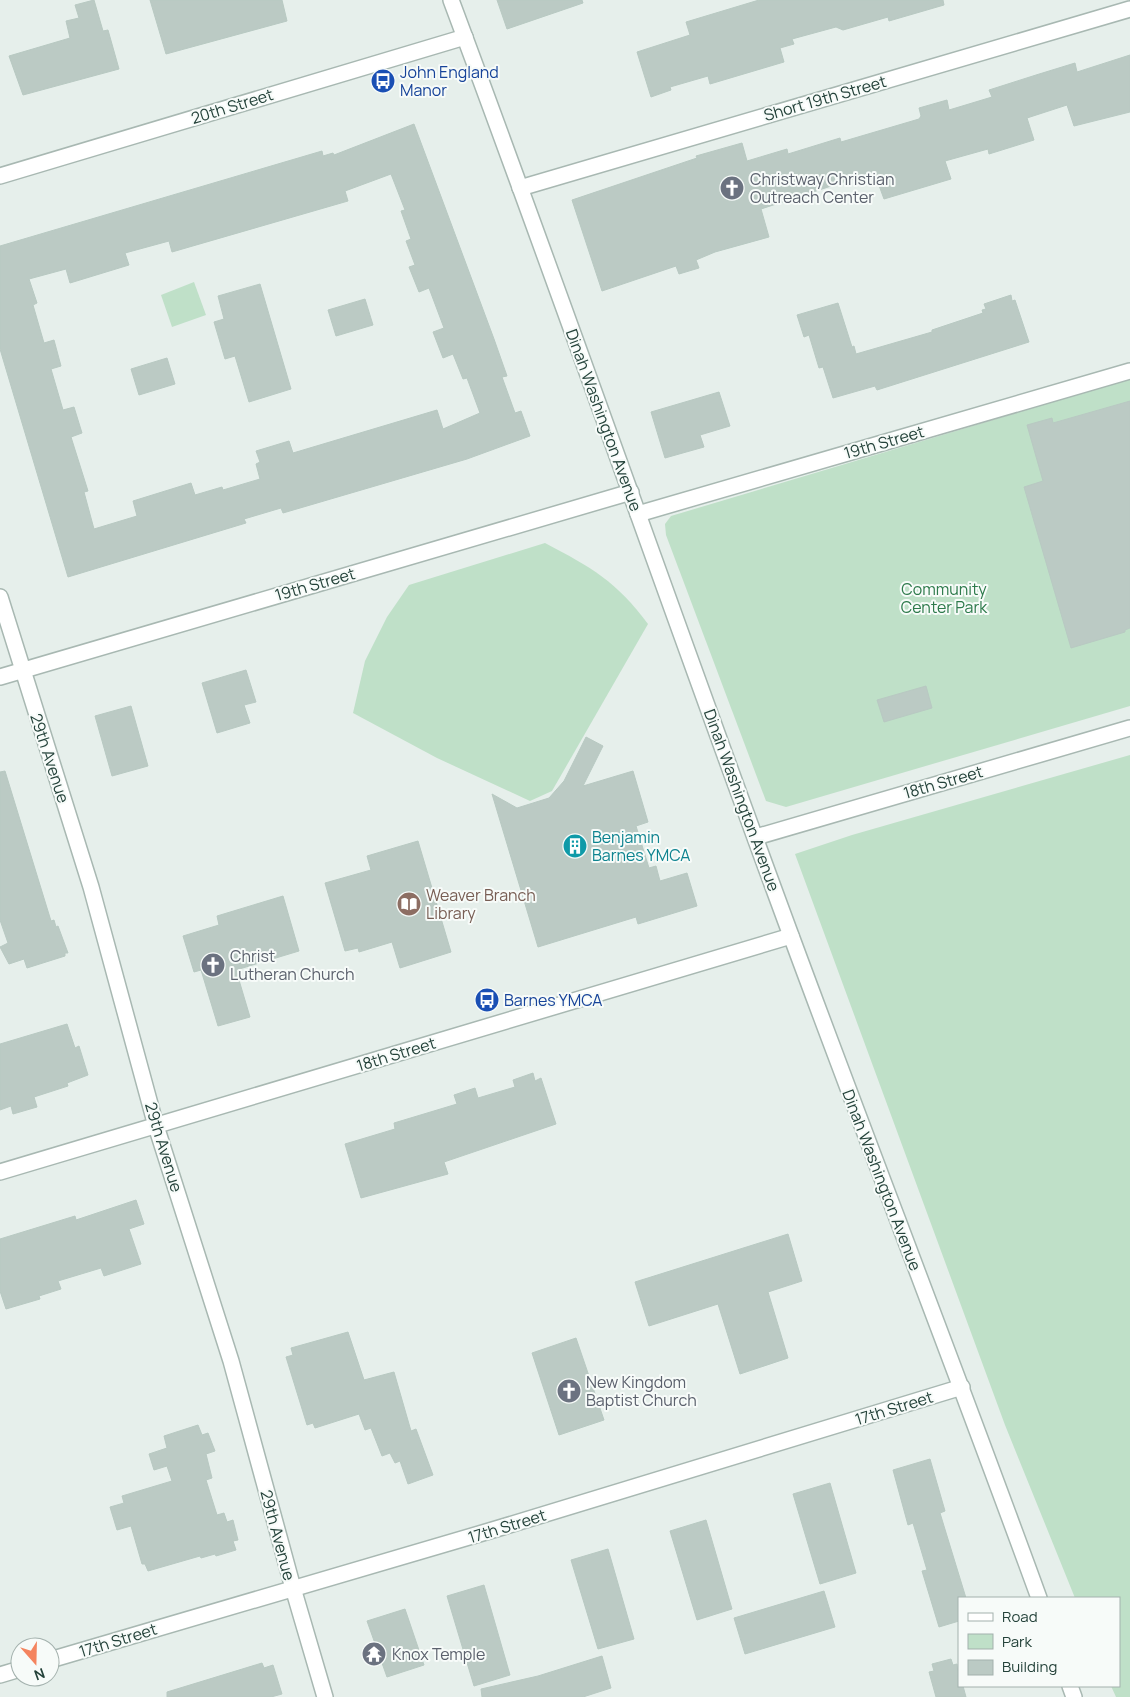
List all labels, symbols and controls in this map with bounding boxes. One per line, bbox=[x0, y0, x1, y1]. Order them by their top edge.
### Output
place label: John England Manor bbox=[400, 61, 499, 101]
bus stop icon: John England Manor bbox=[370, 68, 396, 94]
street label: Short 19th Street bbox=[761, 70, 889, 126]
street label: 20th Street bbox=[188, 83, 276, 129]
place label: Christway Christian Outreach Center bbox=[750, 168, 895, 208]
church icon: Christway Christian Outreach Center bbox=[719, 175, 745, 201]
street label: Dinah Washington Avenue bbox=[561, 326, 647, 514]
street label: 19th Street bbox=[841, 420, 927, 464]
street label: 19th Street bbox=[272, 562, 358, 606]
park label: Community Center Park bbox=[901, 578, 988, 618]
street label: Dinah Washington Avenue bbox=[699, 706, 785, 894]
street label: 29th Avenue bbox=[25, 710, 75, 806]
street label: 18th Street bbox=[901, 760, 985, 804]
place label: Benjamin Barnes YMCA bbox=[592, 826, 690, 866]
building icon: Benjamin Barnes YMCA bbox=[562, 833, 588, 859]
place label: Weaver Branch Library bbox=[426, 884, 536, 924]
library icon: Weaver Branch Library bbox=[396, 891, 422, 917]
place label: Christ Lutheran Church bbox=[230, 945, 354, 985]
church icon: Christ Lutheran Church bbox=[200, 952, 226, 978]
bus stop icon: Barnes YMCA bbox=[474, 987, 500, 1013]
place label: Barnes YMCA bbox=[504, 989, 602, 1011]
street label: 18th Street bbox=[354, 1032, 438, 1076]
street label: Dinah Washington Avenue bbox=[837, 1086, 927, 1274]
street label: 29th Avenue bbox=[140, 1099, 188, 1195]
place label: New Kingdom Baptist Church bbox=[586, 1371, 697, 1411]
church icon: New Kingdom Baptist Church bbox=[556, 1378, 582, 1404]
street label: 17th Street bbox=[852, 1386, 936, 1430]
street label: 29th Avenue bbox=[255, 1487, 301, 1583]
street label: 17th Street bbox=[465, 1504, 549, 1548]
legend bbox=[958, 1597, 1120, 1687]
text: Road bbox=[1002, 1606, 1038, 1627]
street label: 17th Street bbox=[76, 1618, 160, 1662]
text: Park bbox=[1002, 1631, 1032, 1652]
north arrow bbox=[10, 1637, 60, 1687]
temple icon: Knox Temple bbox=[361, 1641, 387, 1667]
place label: Knox Temple bbox=[392, 1643, 485, 1665]
text: Building bbox=[1002, 1656, 1057, 1677]
text: N bbox=[32, 1664, 48, 1685]

